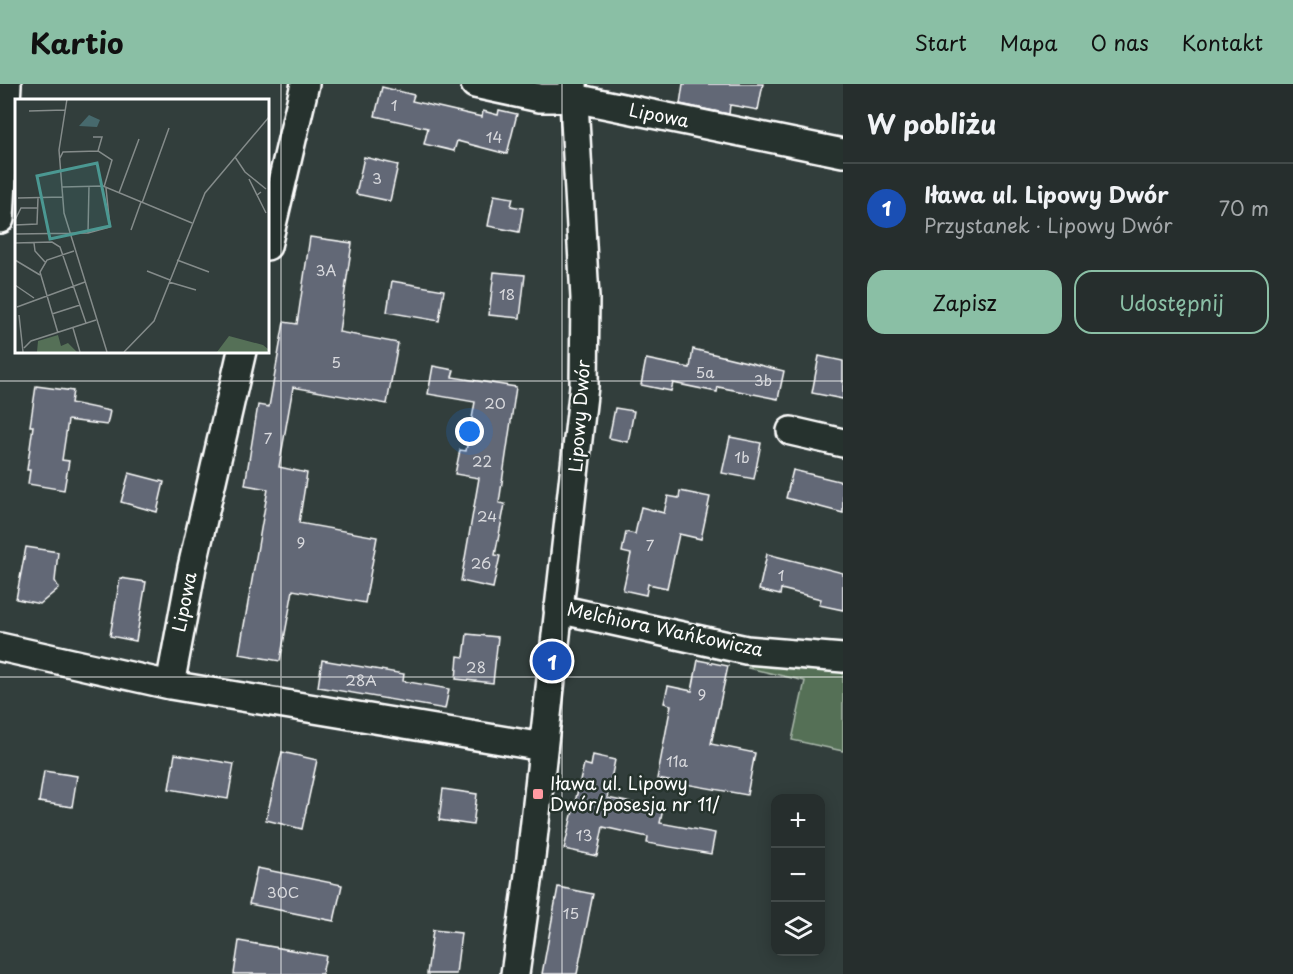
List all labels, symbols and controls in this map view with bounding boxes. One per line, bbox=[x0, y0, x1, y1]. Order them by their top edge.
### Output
text: Kartio bbox=[30, 21, 124, 64]
text: Start bbox=[915, 26, 967, 58]
text: Mapa bbox=[1000, 26, 1058, 58]
text: O nas bbox=[1091, 26, 1149, 58]
text: Kontakt bbox=[1182, 26, 1263, 58]
house number: 1 bbox=[391, 93, 397, 116]
street label: Lipowa bbox=[627, 95, 692, 134]
inset map bbox=[15, 99, 268, 352]
text: W pobliżu bbox=[867, 104, 996, 143]
house number: 14 bbox=[486, 125, 502, 148]
house number: 3 bbox=[372, 166, 382, 189]
text: Iława ul. Lipowy Dwór bbox=[924, 177, 1168, 210]
text: 1 bbox=[882, 193, 891, 223]
text: 70 m bbox=[1219, 193, 1269, 223]
text: Przystanek · Lipowy Dwór bbox=[924, 210, 1173, 240]
house number: 3A bbox=[316, 258, 337, 281]
button: Zapisz bbox=[867, 270, 1062, 334]
button: Udostępnij bbox=[1074, 270, 1269, 334]
house number: 18 bbox=[499, 282, 515, 305]
house number: 5 bbox=[331, 350, 341, 373]
street label: Lipowy Dwór bbox=[561, 358, 596, 473]
house number: 5a bbox=[696, 360, 715, 383]
house number: 3b bbox=[754, 368, 772, 391]
house number: 20 bbox=[484, 391, 506, 414]
your location bbox=[455, 417, 484, 446]
house number: 7 bbox=[264, 426, 273, 449]
house number: 1b bbox=[734, 445, 750, 468]
house number: 22 bbox=[472, 449, 492, 472]
house number: 24 bbox=[477, 504, 497, 527]
house number: 9 bbox=[297, 530, 305, 553]
house number: 7 bbox=[646, 533, 655, 556]
house number: 26 bbox=[471, 551, 491, 574]
house number: 1 bbox=[778, 563, 784, 586]
street label: Lipowa bbox=[164, 569, 203, 634]
street label: Melchiora Wańkowicza bbox=[565, 595, 767, 663]
pin: 1 bbox=[532, 638, 572, 684]
house number: 28 bbox=[466, 655, 486, 678]
house number: 28A bbox=[345, 668, 377, 691]
house number: 9 bbox=[698, 682, 706, 705]
house number: 11a bbox=[666, 749, 689, 772]
place label: Iława ul. Lipowy Dwór/posesja nr 11/ bbox=[550, 769, 720, 817]
marker: Iława ul. Lipowy Dwór/posesja nr 11/ bbox=[531, 787, 545, 801]
map controls bbox=[771, 794, 825, 956]
button: + bbox=[771, 794, 825, 848]
house number: 13 bbox=[576, 823, 592, 846]
button: − bbox=[771, 848, 825, 902]
house number: 30C bbox=[267, 880, 299, 903]
house number: 15 bbox=[563, 901, 579, 924]
button: layers bbox=[771, 902, 825, 956]

